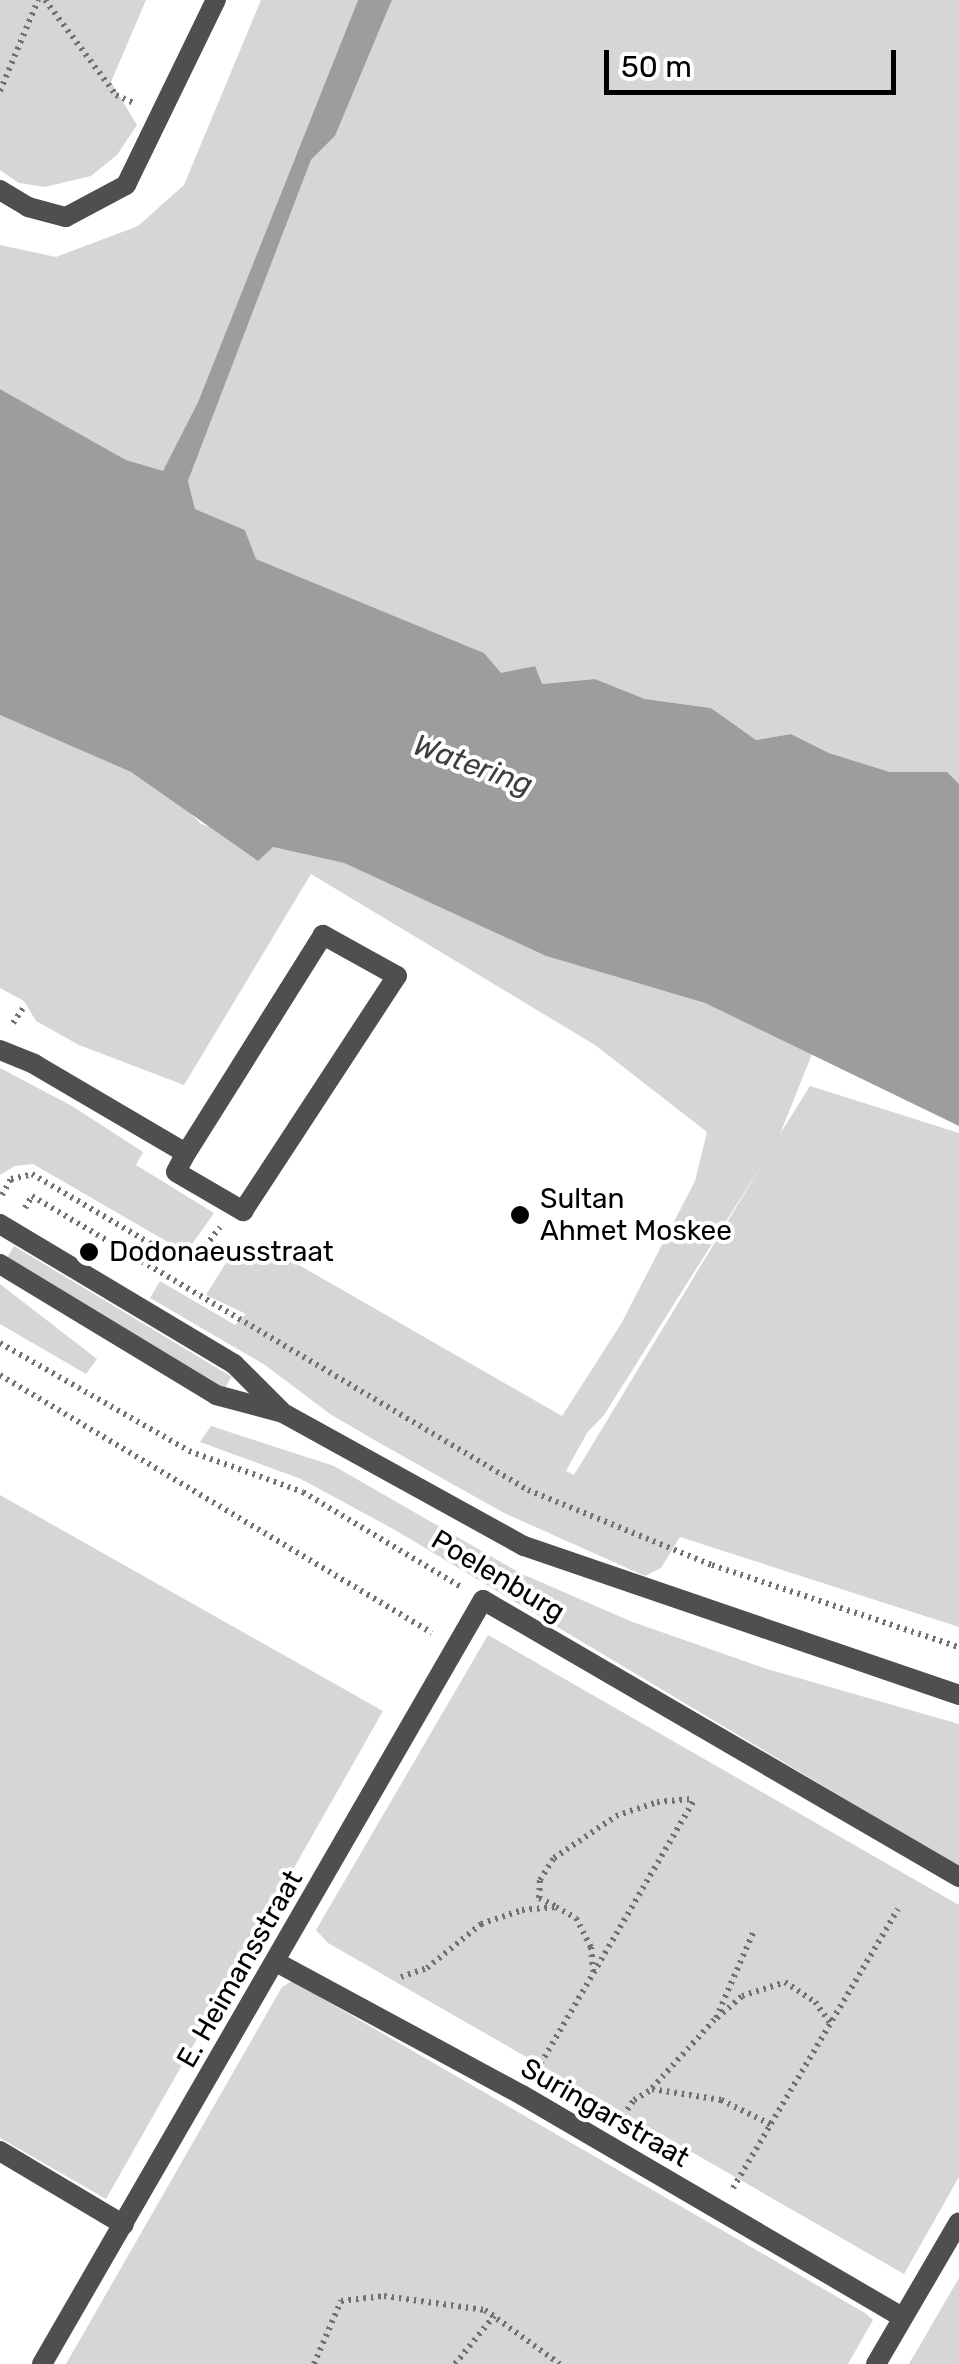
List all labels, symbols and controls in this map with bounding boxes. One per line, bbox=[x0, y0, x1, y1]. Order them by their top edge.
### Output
scale bar bbox=[609, 30, 902, 92]
text: 50 m bbox=[621, 49, 692, 85]
water label: Watering bbox=[408, 727, 538, 803]
place label: Sultan Ahmet Moskee bbox=[540, 1182, 732, 1248]
marker: Sultan Ahmet Moskee bbox=[509, 1204, 531, 1226]
place label: Dodonaeusstraat bbox=[109, 1235, 334, 1269]
marker: Dodonaeusstraat bbox=[78, 1241, 100, 1263]
street label: Poelenburg bbox=[425, 1523, 571, 1629]
street label: E. Heimansstraat bbox=[170, 1864, 310, 2074]
street label: Suringarstraat bbox=[515, 2051, 695, 2175]

